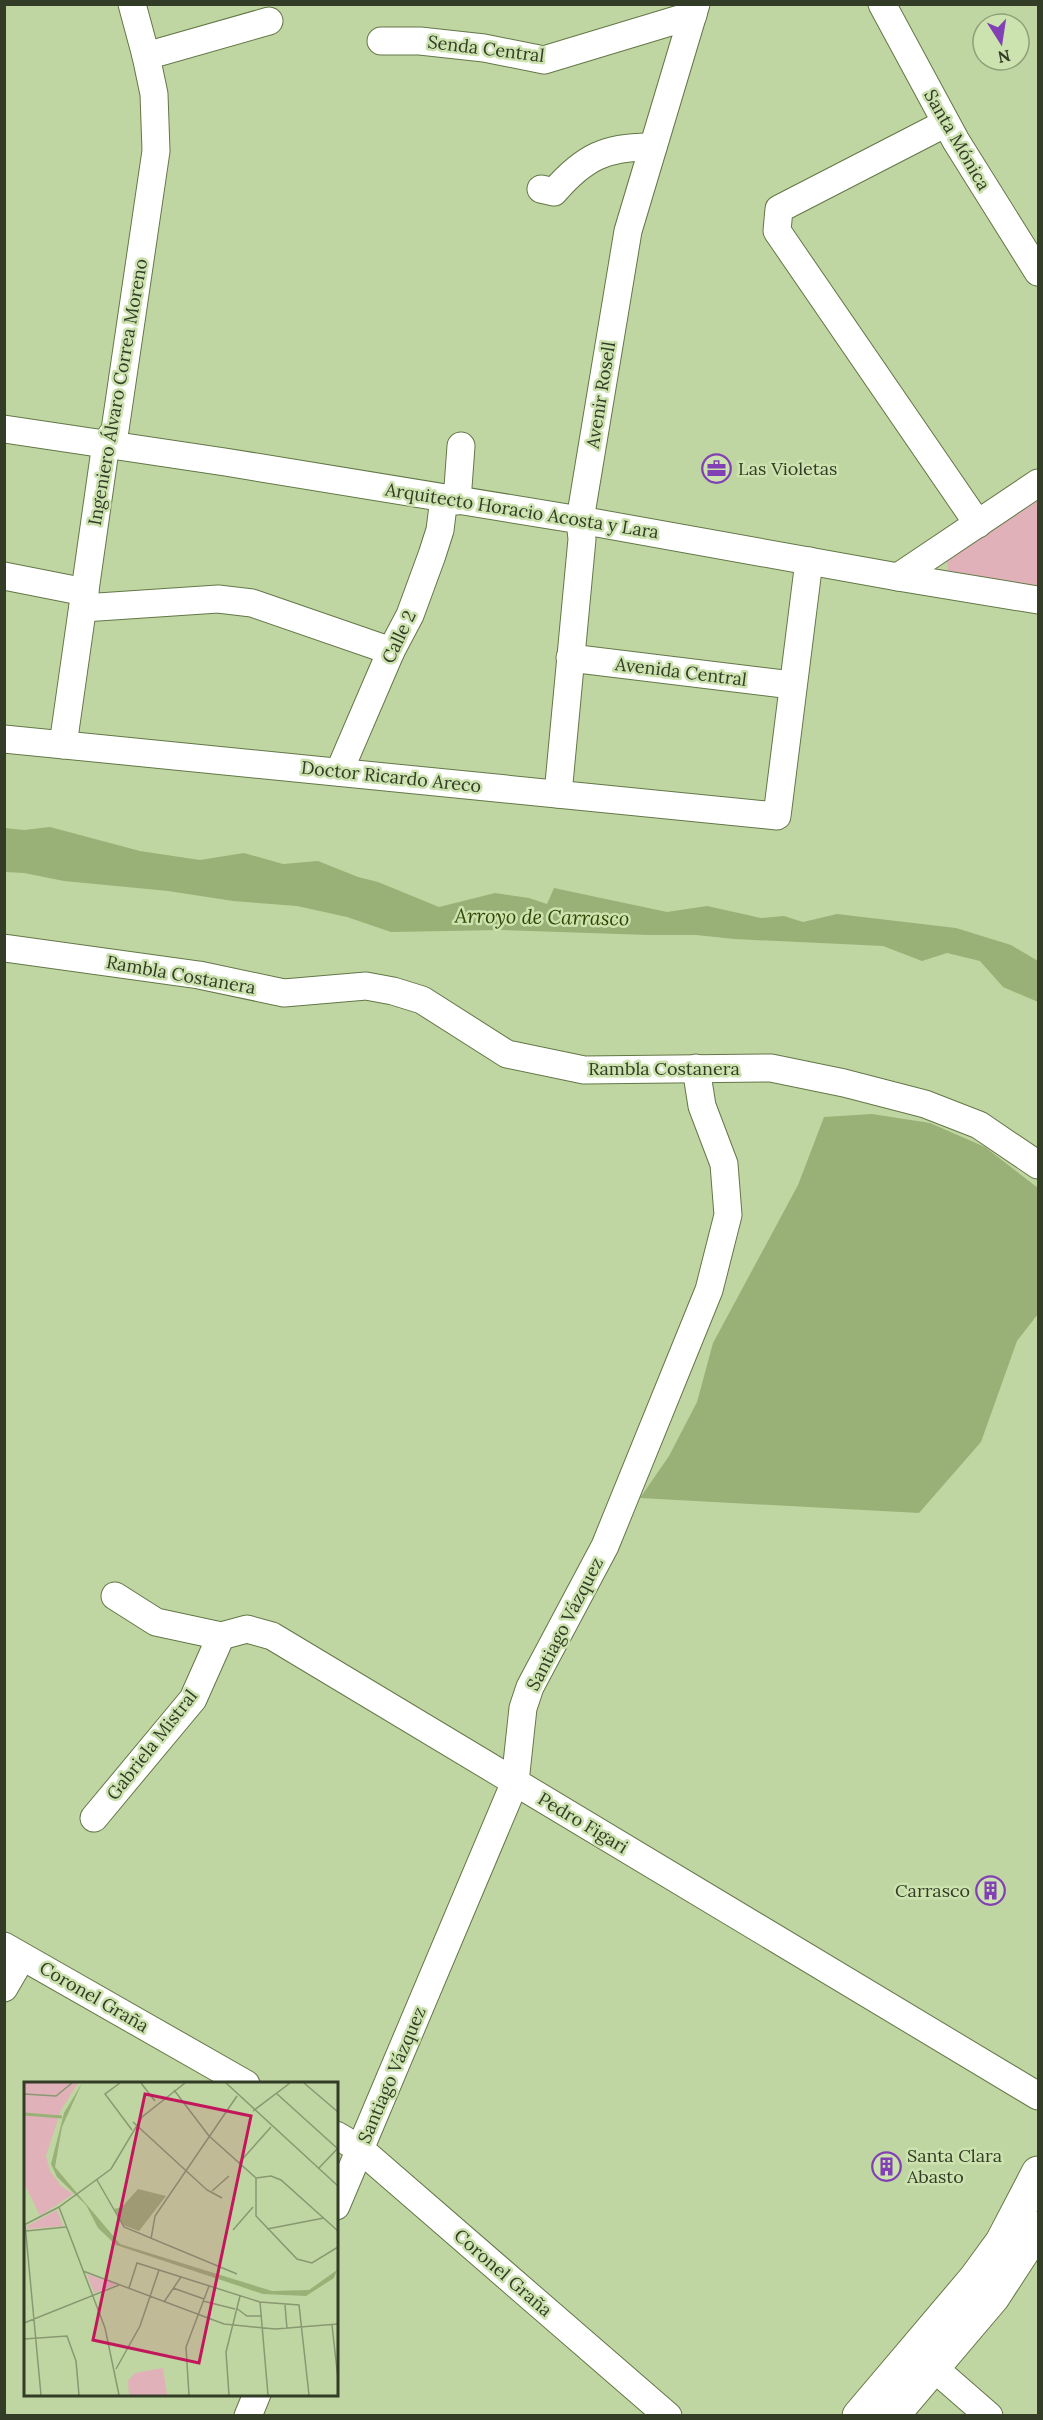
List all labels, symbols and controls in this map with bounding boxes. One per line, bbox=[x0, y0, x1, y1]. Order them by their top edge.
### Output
north arrow bbox=[971, 12, 1031, 72]
street label: Senda Central bbox=[426, 30, 546, 67]
text: N bbox=[996, 46, 1012, 68]
street label: Santa Mónica bbox=[919, 85, 996, 194]
street label: Ingeniero Álvaro Correa Moreno bbox=[83, 257, 152, 527]
street label: Avenir Rosell bbox=[581, 340, 620, 451]
office icon: Las Violetas bbox=[701, 453, 733, 485]
place label: Las Violetas bbox=[738, 457, 837, 480]
street label: Arquitecto Horacio Acosta y Lara bbox=[383, 477, 661, 544]
street label: Calle 2 bbox=[376, 607, 421, 667]
street label: Avenida Central bbox=[613, 652, 748, 691]
street label: Doctor Ricardo Areco bbox=[300, 756, 482, 797]
water label: Arroyo de Carrasco bbox=[453, 902, 630, 931]
street label: Rambla Costanera bbox=[105, 950, 258, 999]
street label: Rambla Costanera bbox=[588, 1057, 740, 1080]
street label: Santiago Vázquez bbox=[521, 1553, 608, 1694]
street label: Gabriela Mistral bbox=[101, 1685, 202, 1804]
street label: Pedro Figari bbox=[534, 1787, 632, 1858]
building icon: Carrasco bbox=[975, 1875, 1007, 1907]
place label: Carrasco bbox=[895, 1879, 970, 1902]
street label: Coronel Graña bbox=[35, 1956, 153, 2037]
street label: Santiago Vázquez bbox=[352, 2003, 431, 2147]
inset map bbox=[24, 2082, 338, 2396]
place label: Santa Clara Abasto bbox=[906, 2144, 1002, 2188]
building icon: Santa Clara Abasto bbox=[870, 2150, 902, 2182]
street label: Coronel Graña bbox=[450, 2224, 557, 2321]

